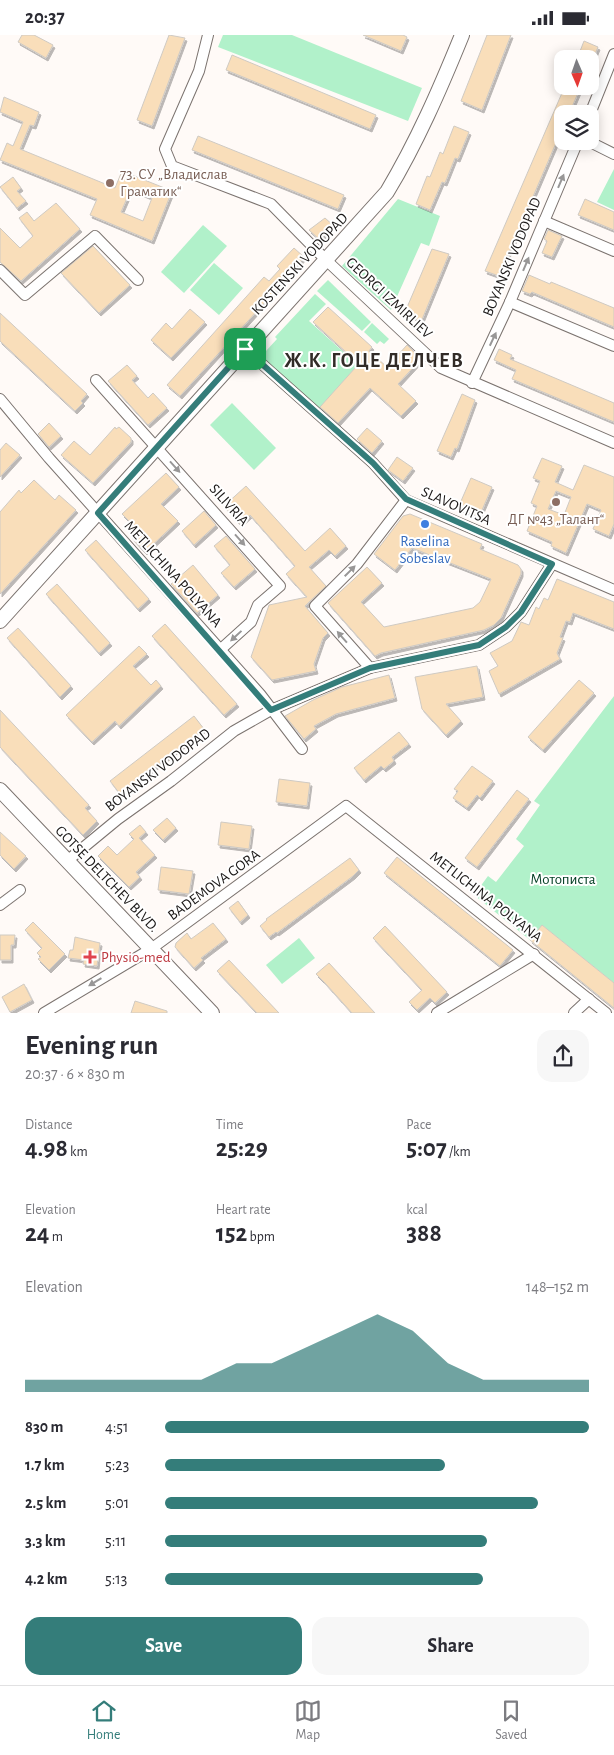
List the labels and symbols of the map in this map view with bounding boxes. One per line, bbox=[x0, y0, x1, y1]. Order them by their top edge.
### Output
north arrow bbox=[554, 50, 599, 95]
place label: 73. СУ „Владислав Граматик“ bbox=[120, 167, 228, 199]
one-way arrow bbox=[558, 174, 566, 188]
marker: 73. СУ „Владислав Граматик“ bbox=[104, 177, 116, 189]
street label: BOYANSKI VODOPAD bbox=[480, 195, 544, 319]
street label: KOSTENSKI VODOPAD bbox=[249, 210, 351, 318]
street label: GEORGI IZMIRLIEV bbox=[343, 255, 435, 342]
one-way arrow bbox=[522, 257, 530, 271]
pin bbox=[224, 328, 266, 370]
one-way arrow bbox=[489, 332, 497, 346]
district label: Ж.К. ГОЦЕ ДЕЛЧЕВ bbox=[284, 351, 464, 371]
one-way arrow bbox=[169, 460, 180, 473]
street label: SILIVRIA bbox=[206, 481, 252, 529]
street label: SLAVOVITSA bbox=[419, 484, 493, 528]
marker: ДГ №43 „Талант“ bbox=[550, 496, 562, 508]
place label: ДГ №43 „Талант“ bbox=[508, 512, 605, 527]
street label: METLICHINA POLYANA bbox=[121, 518, 225, 630]
marker: Raselina Sobeslav bbox=[419, 518, 431, 530]
one-way arrow bbox=[234, 534, 246, 546]
place label: Raselina Sobeslav bbox=[399, 534, 451, 566]
one-way arrow bbox=[344, 566, 356, 578]
one-way arrow bbox=[230, 630, 242, 642]
one-way arrow bbox=[337, 630, 348, 643]
street label: BOYANSKI VODOPAD bbox=[103, 726, 214, 814]
street label: GOTSE DELTCHEV BLVD. bbox=[52, 823, 162, 935]
street label: BADEMOVA GORA bbox=[165, 847, 263, 923]
street label: METLICHINA POLYANA bbox=[427, 849, 545, 945]
park label: Мотописта bbox=[530, 872, 596, 887]
marker: Physio-med bbox=[83, 950, 97, 964]
place label: Physio-med bbox=[101, 950, 171, 965]
one-way arrow bbox=[89, 978, 102, 987]

